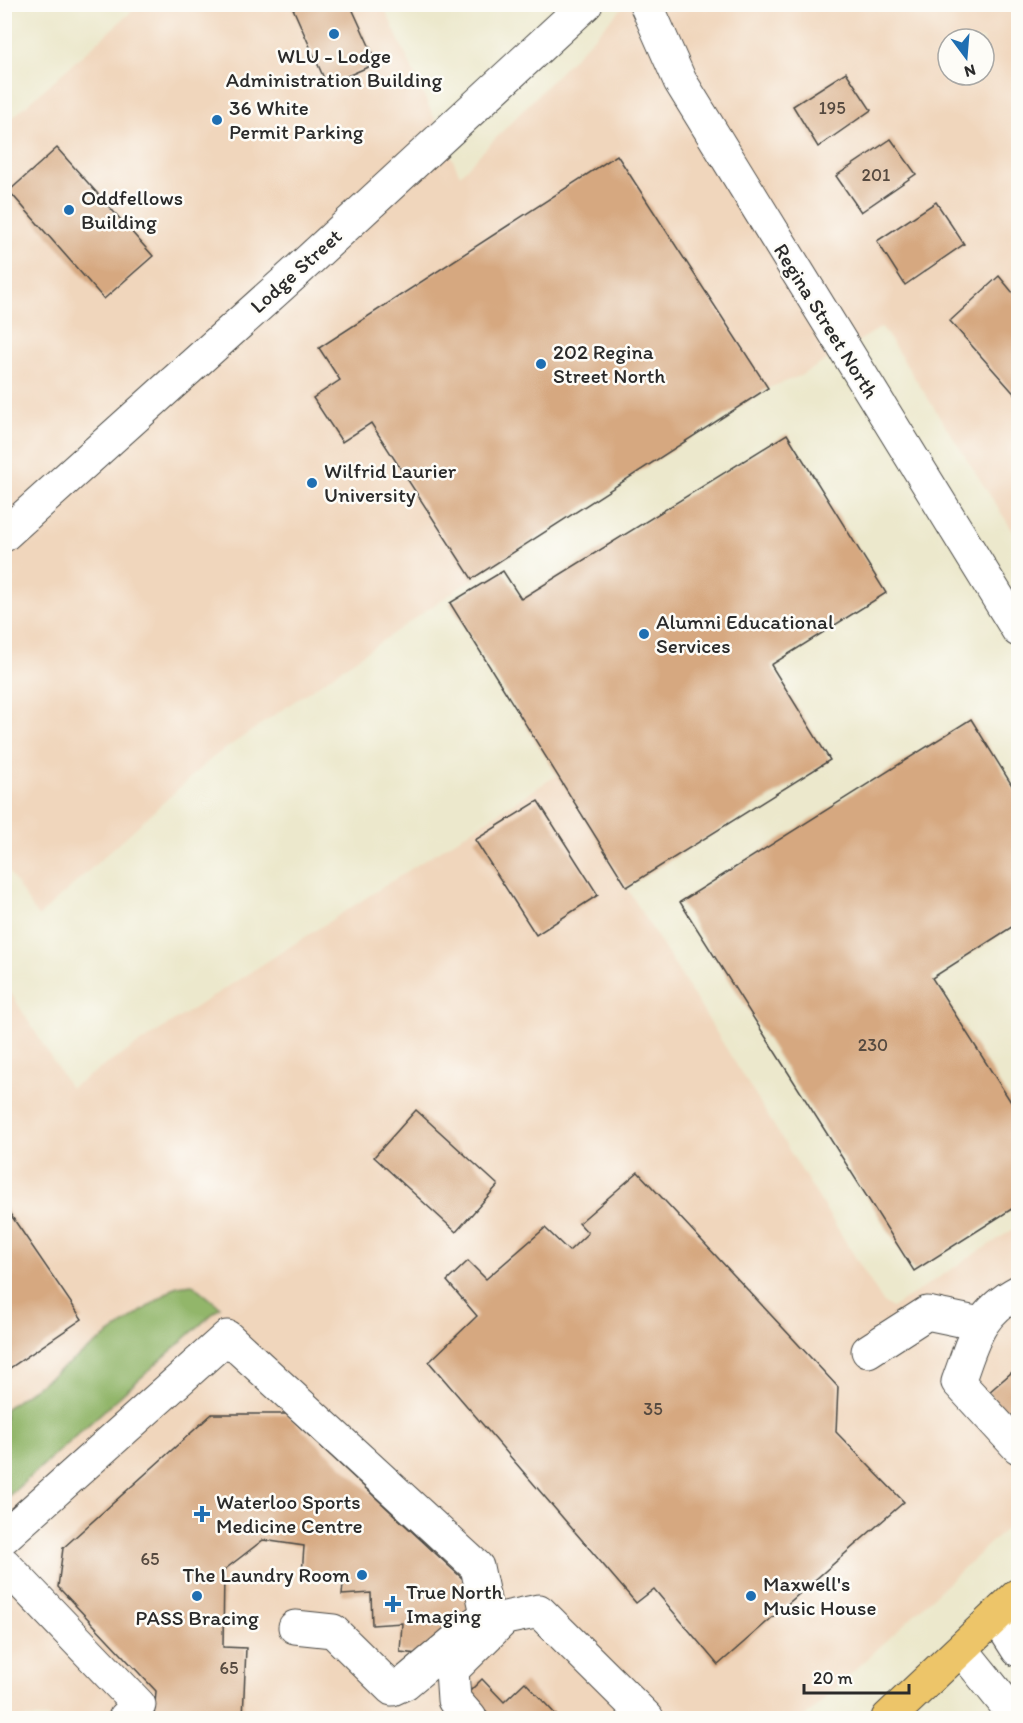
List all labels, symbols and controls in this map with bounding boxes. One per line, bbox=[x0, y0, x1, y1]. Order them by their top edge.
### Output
marker: WLU - Lodge Administration Building bbox=[327, 27, 341, 41]
north arrow bbox=[936, 27, 996, 87]
place label: WLU - Lodge Administration Building bbox=[226, 43, 442, 92]
text: N bbox=[962, 60, 978, 82]
place label: 36 White Permit Parking bbox=[229, 95, 364, 144]
house number: 195 bbox=[818, 97, 846, 119]
marker: 36 White Permit Parking bbox=[210, 113, 224, 127]
house number: 201 bbox=[862, 164, 890, 186]
place label: Oddfellows Building bbox=[81, 185, 183, 234]
marker: Oddfellows Building bbox=[62, 203, 76, 217]
street label: Lodge Street bbox=[245, 223, 347, 318]
street label: Regina Street North bbox=[769, 239, 884, 403]
place label: 202 Regina Street North bbox=[553, 339, 665, 388]
marker: 202 Regina Street North bbox=[534, 357, 548, 371]
place label: Wilfrid Laurier University bbox=[324, 458, 457, 507]
marker: Wilfrid Laurier University bbox=[305, 476, 319, 490]
place label: Alumni Educational Services bbox=[656, 609, 834, 658]
marker: Alumni Educational Services bbox=[637, 627, 651, 641]
house number: 230 bbox=[858, 1034, 888, 1056]
house number: 35 bbox=[643, 1398, 663, 1420]
place label: Waterloo Sports Medicine Centre bbox=[216, 1489, 363, 1538]
marker: Waterloo Sports Medicine Centre bbox=[193, 1505, 211, 1523]
house number: 65 bbox=[141, 1548, 159, 1570]
place label: The Laundry Room bbox=[182, 1562, 350, 1587]
marker: The Laundry Room bbox=[355, 1568, 369, 1582]
place label: Maxwell's Music House bbox=[763, 1571, 876, 1620]
place label: True North Imaging bbox=[406, 1579, 504, 1628]
marker: PASS Bracing bbox=[190, 1589, 204, 1603]
marker: Maxwell's Music House bbox=[744, 1589, 758, 1603]
marker: True North Imaging bbox=[384, 1595, 402, 1613]
place label: PASS Bracing bbox=[135, 1605, 259, 1630]
house number: 65 bbox=[220, 1657, 238, 1679]
scale bar bbox=[804, 1657, 909, 1695]
text: 20 m bbox=[813, 1667, 853, 1689]

